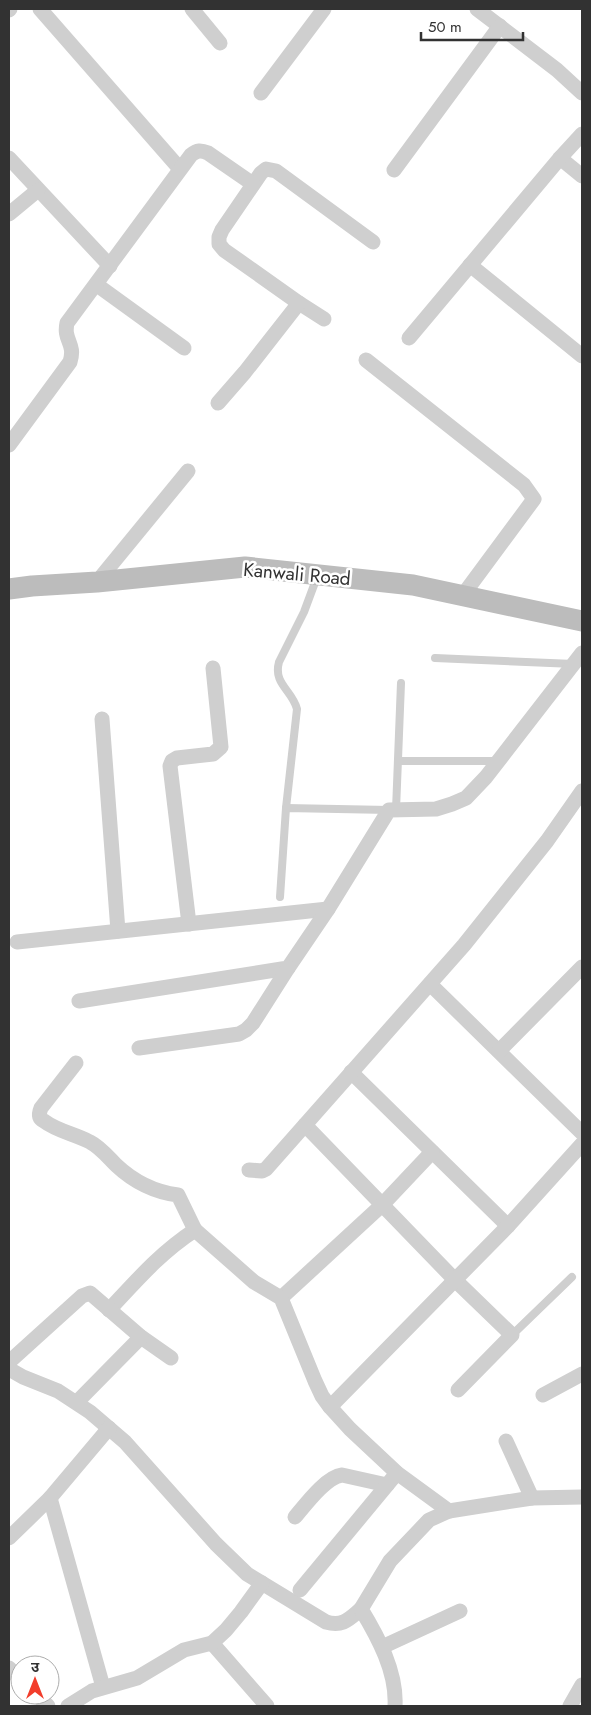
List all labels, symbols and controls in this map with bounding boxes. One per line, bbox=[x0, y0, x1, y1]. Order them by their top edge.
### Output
scale bar bbox=[421, 10, 524, 42]
text: 50 m bbox=[428, 16, 462, 38]
street label: Kanwali Road bbox=[242, 556, 352, 592]
north arrow bbox=[10, 1655, 60, 1705]
text: उ bbox=[31, 1657, 40, 1677]

